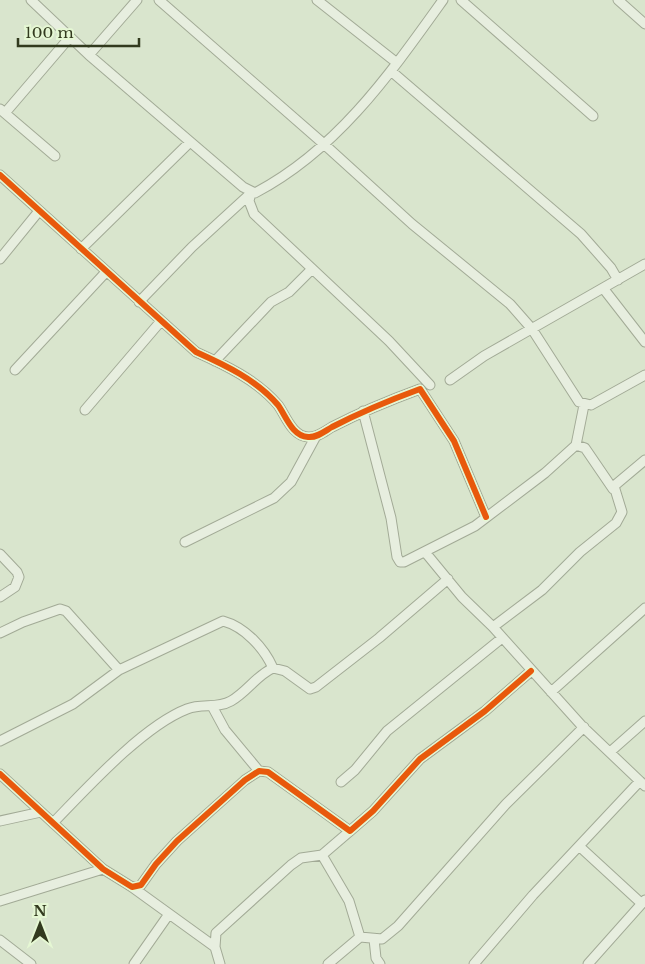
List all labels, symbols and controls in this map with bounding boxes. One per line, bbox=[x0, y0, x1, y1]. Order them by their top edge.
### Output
scale bar bbox=[18, 15, 139, 47]
text: 100 m bbox=[25, 23, 74, 42]
north arrow bbox=[15, 899, 65, 949]
text: N bbox=[33, 902, 47, 920]

